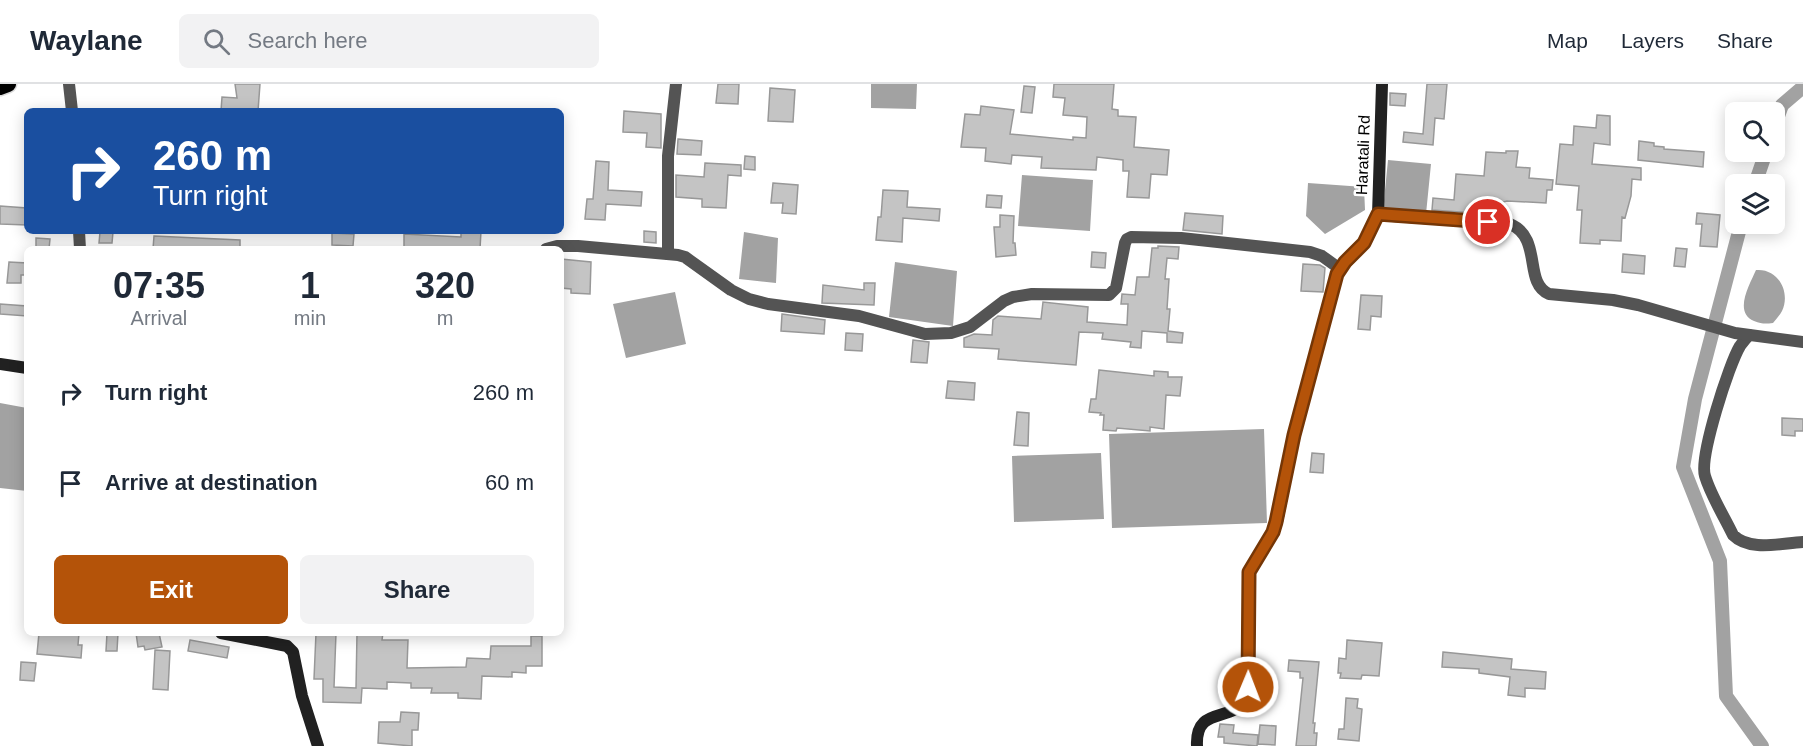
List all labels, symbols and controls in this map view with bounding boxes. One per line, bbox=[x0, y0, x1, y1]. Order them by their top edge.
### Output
search box bbox=[179, 14, 599, 68]
text: Waylane bbox=[30, 25, 143, 56]
icon: search bbox=[200, 25, 233, 58]
text: Search here bbox=[248, 28, 367, 53]
text: Map bbox=[1547, 29, 1588, 52]
text: Layers bbox=[1621, 29, 1684, 52]
text: Share bbox=[1717, 29, 1773, 52]
map controls bbox=[1725, 102, 1785, 234]
button: search bbox=[1725, 102, 1785, 162]
street label: Haratali Rd bbox=[1353, 115, 1373, 195]
icon: right bbox=[54, 132, 132, 210]
text: 260 m bbox=[153, 132, 272, 179]
button: layers bbox=[1725, 174, 1785, 234]
text: Turn right bbox=[153, 181, 268, 211]
pin bbox=[1462, 196, 1513, 247]
icon: arrive bbox=[1471, 205, 1504, 238]
text: 07:35 bbox=[113, 265, 205, 306]
text: 1 bbox=[300, 265, 320, 306]
text: 320 bbox=[415, 265, 475, 306]
text: Arrival bbox=[131, 307, 187, 329]
text: min bbox=[294, 307, 326, 329]
text: m bbox=[437, 307, 453, 329]
icon: right bbox=[54, 377, 87, 410]
text: Turn right bbox=[105, 380, 207, 405]
text: 260 m bbox=[473, 380, 534, 405]
icon: arrive bbox=[54, 467, 87, 500]
text: Arrive at destination bbox=[105, 470, 318, 495]
text: 60 m bbox=[485, 470, 534, 495]
button: Exit bbox=[54, 555, 288, 624]
button: Share bbox=[300, 555, 534, 624]
position arrow bbox=[1216, 655, 1280, 719]

